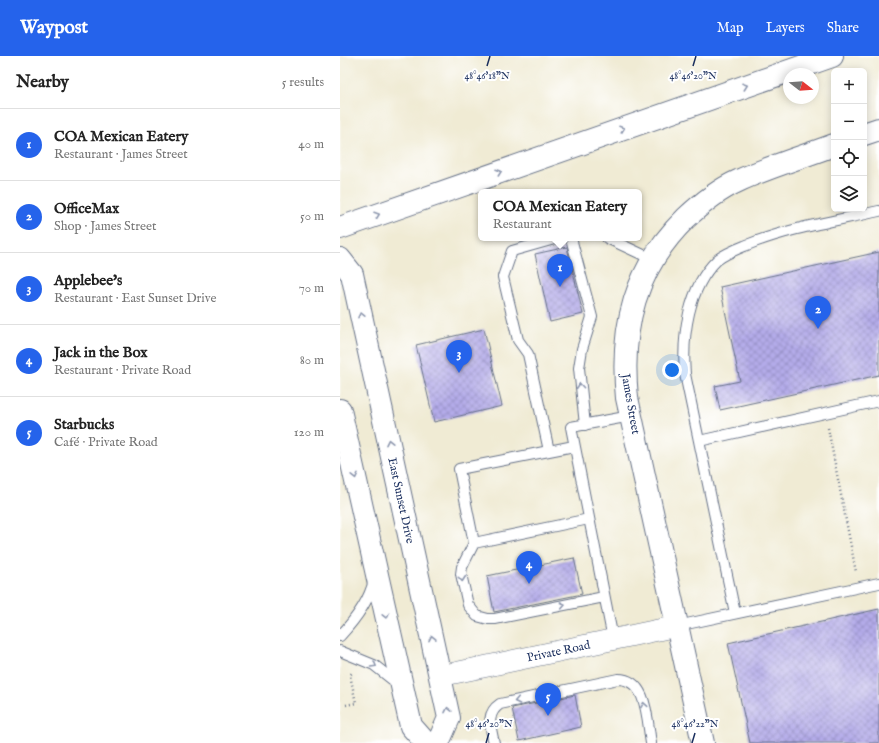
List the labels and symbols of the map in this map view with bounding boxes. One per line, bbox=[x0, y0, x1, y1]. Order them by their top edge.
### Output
north arrow bbox=[783, 68, 819, 104]
text: 48°46'18"N bbox=[464, 70, 510, 83]
text: 48°46'20"N bbox=[669, 70, 717, 83]
one-way arrow bbox=[741, 82, 748, 91]
one-way arrow bbox=[619, 125, 626, 133]
one-way arrow bbox=[496, 168, 503, 176]
one-way arrow bbox=[373, 211, 380, 219]
pin: 1 bbox=[547, 254, 573, 287]
pin: 2 bbox=[805, 296, 831, 329]
one-way arrow bbox=[358, 312, 366, 318]
pin: 3 bbox=[446, 340, 472, 373]
your location bbox=[662, 360, 682, 380]
street label: James Street bbox=[616, 371, 643, 436]
one-way arrow bbox=[575, 383, 584, 389]
one-way arrow bbox=[386, 439, 394, 445]
street label: East Sunset Drive bbox=[384, 456, 418, 545]
one-way arrow bbox=[350, 473, 358, 479]
pin: 4 bbox=[516, 551, 542, 584]
one-way arrow bbox=[457, 576, 466, 582]
one-way arrow bbox=[560, 601, 567, 610]
one-way arrow bbox=[382, 613, 390, 619]
one-way arrow bbox=[428, 634, 436, 641]
street label: Private Road bbox=[525, 637, 592, 665]
one-way arrow bbox=[369, 661, 377, 668]
pin: 5 bbox=[535, 683, 561, 716]
one-way arrow bbox=[514, 696, 520, 704]
one-way arrow bbox=[640, 702, 648, 708]
one-way arrow bbox=[444, 707, 452, 713]
text: 48°46'20"N bbox=[465, 718, 513, 731]
text: 48°46'22"N bbox=[672, 718, 719, 731]

